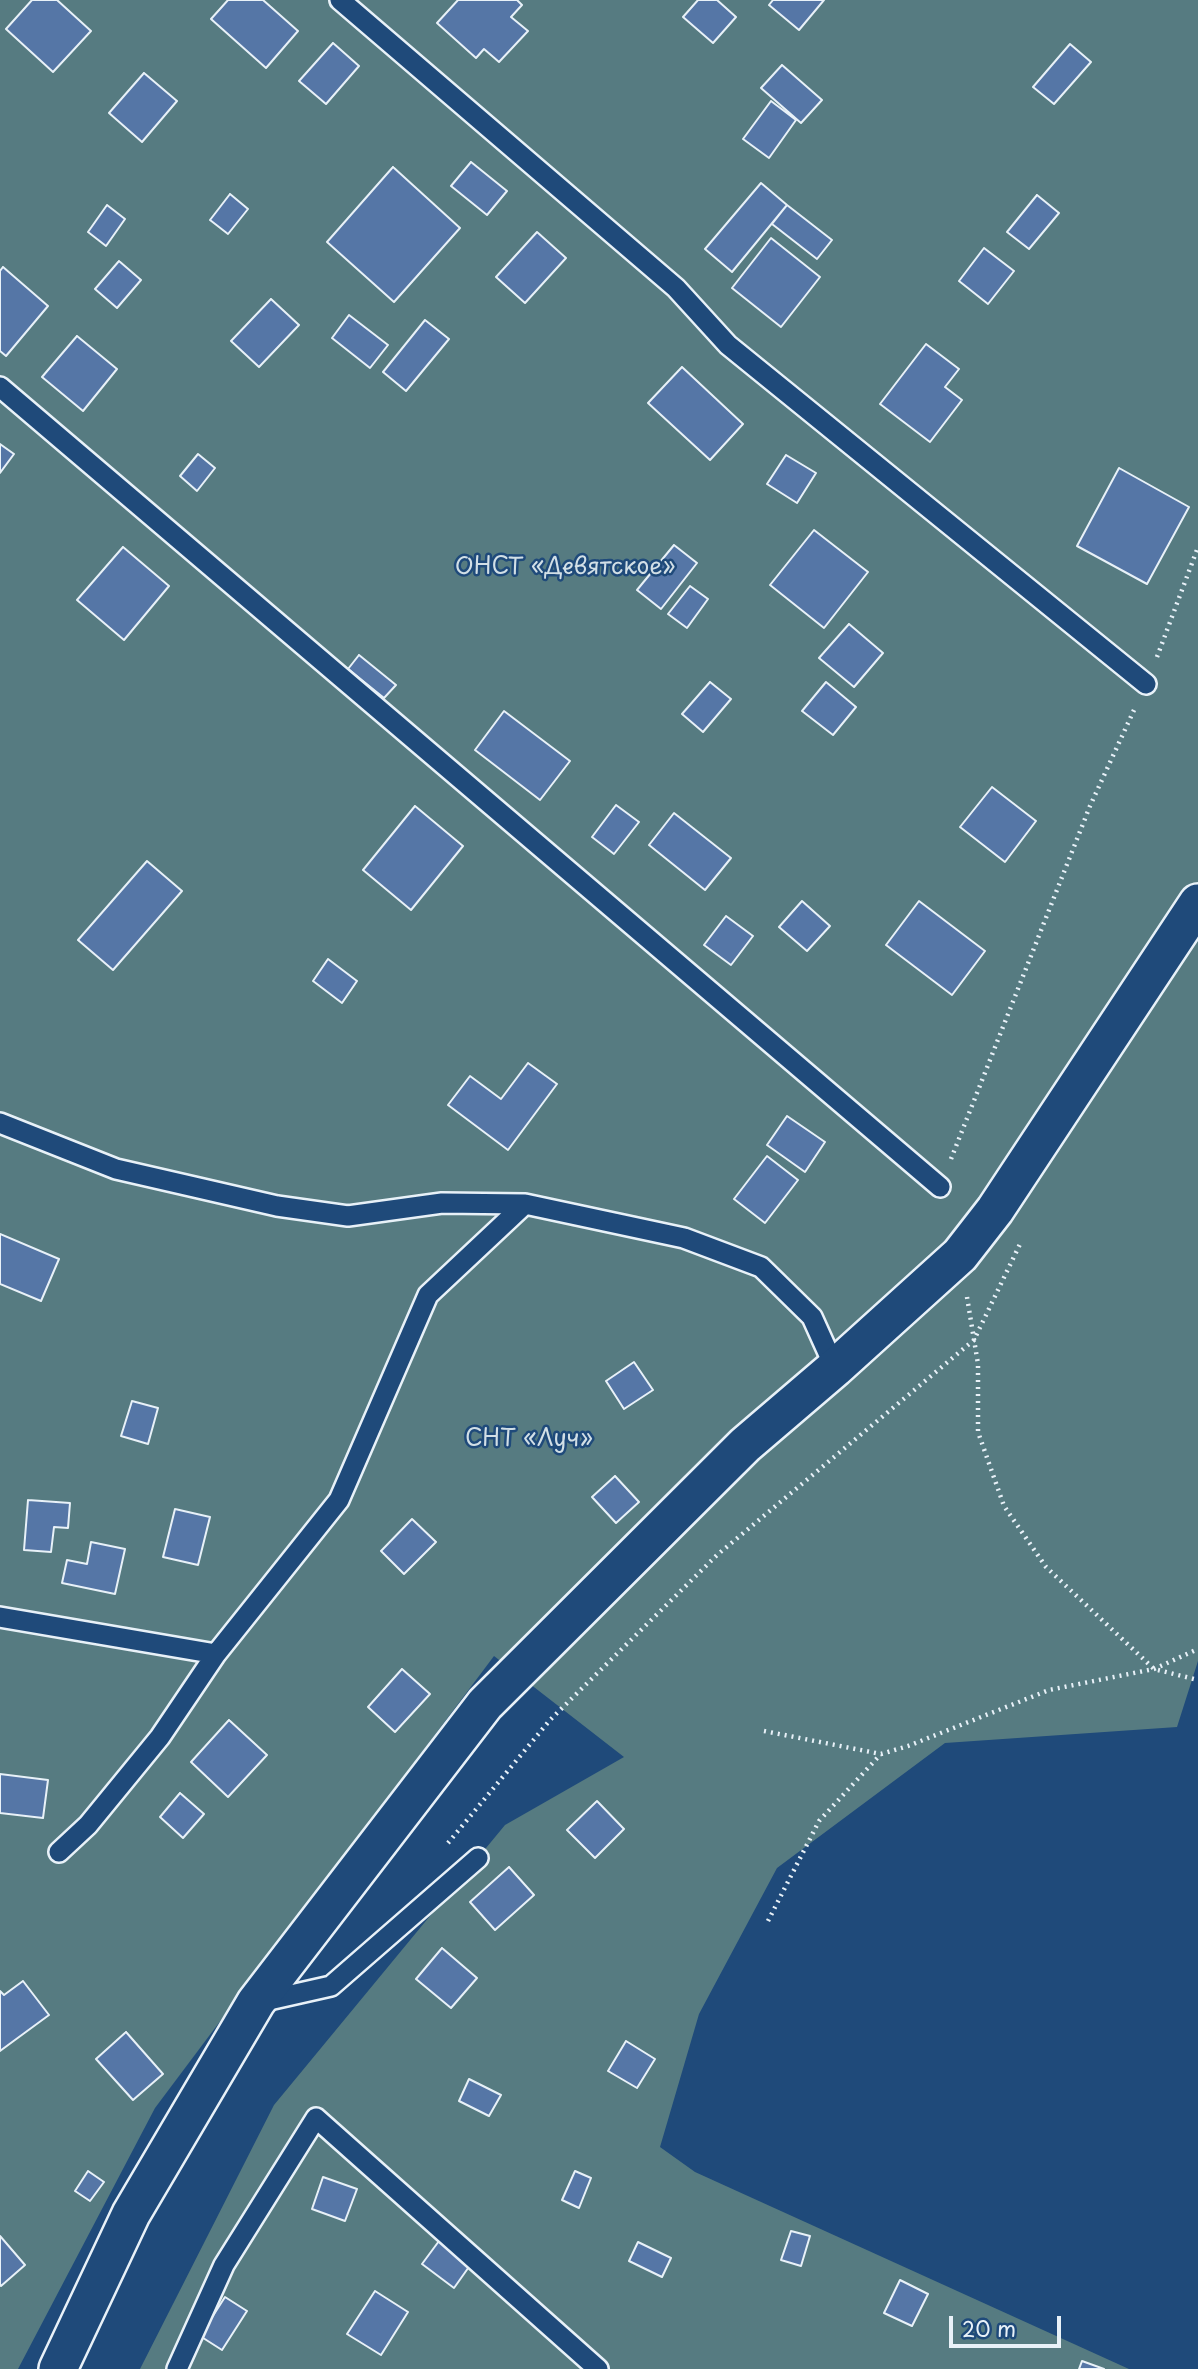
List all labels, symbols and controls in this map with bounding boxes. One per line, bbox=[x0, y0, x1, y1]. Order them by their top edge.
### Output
park label: ОНСТ «Девятское» bbox=[455, 554, 675, 582]
park label: СНТ «Луч» bbox=[465, 1426, 593, 1454]
scale bar bbox=[953, 2302, 1065, 2346]
text: 20 m bbox=[962, 2312, 1016, 2344]

